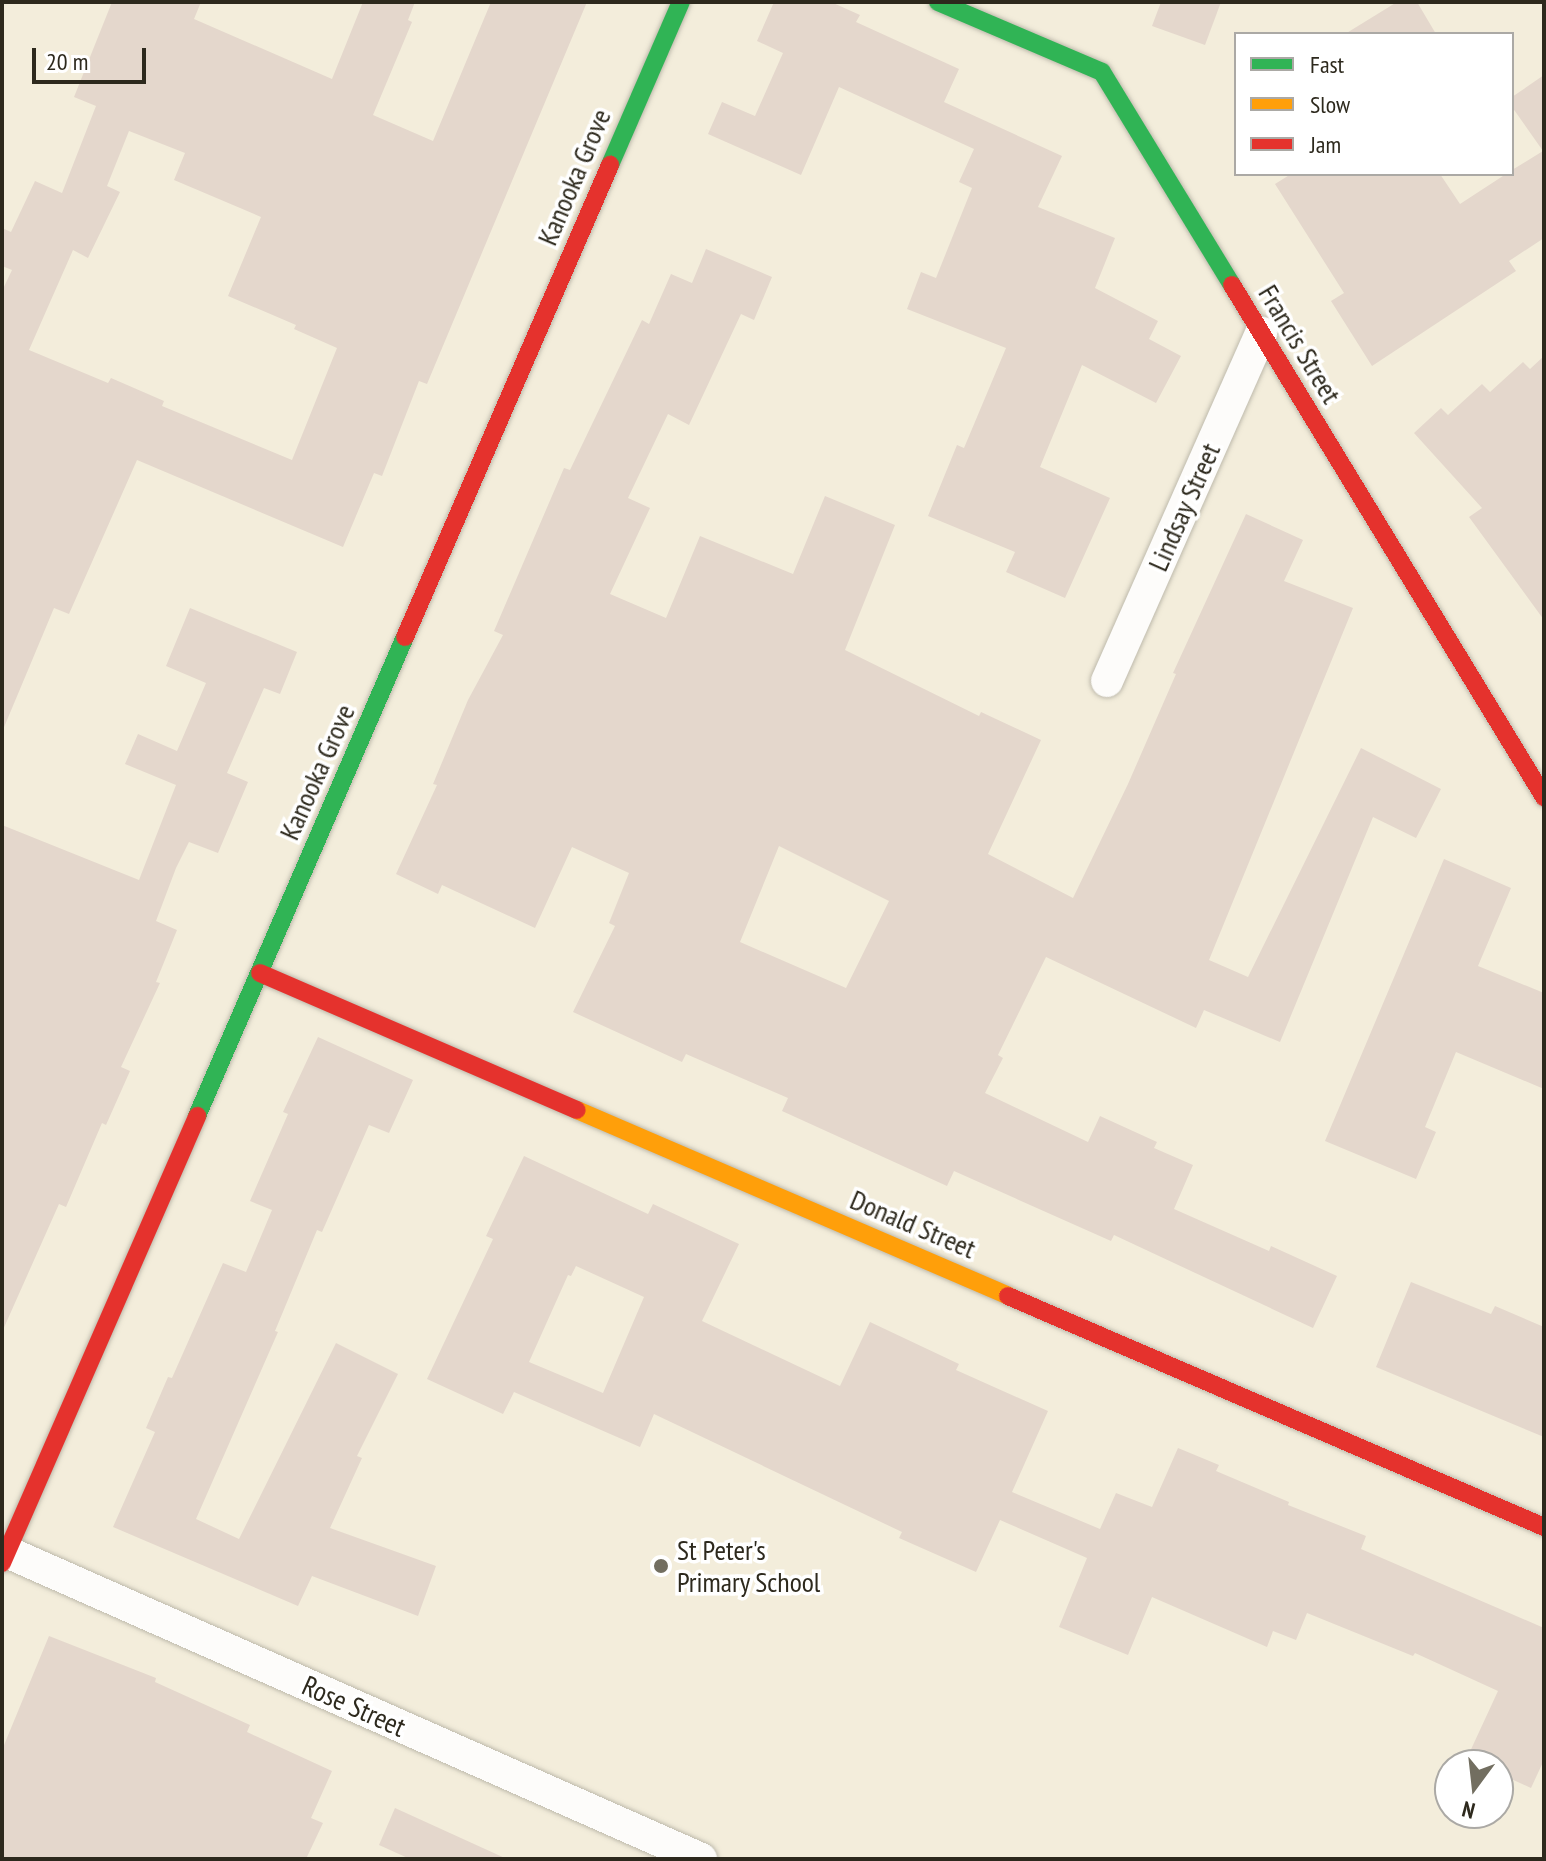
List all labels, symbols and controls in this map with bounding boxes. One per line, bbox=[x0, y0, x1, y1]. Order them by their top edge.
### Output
scale bar bbox=[36, 32, 150, 82]
legend bbox=[1234, 32, 1514, 176]
text: 20 m bbox=[46, 46, 88, 77]
text: Fast bbox=[1310, 49, 1344, 80]
text: Slow bbox=[1310, 89, 1350, 120]
street label: Kanooka Grove bbox=[530, 104, 618, 250]
text: Jam bbox=[1310, 129, 1341, 160]
street label: Francis Street bbox=[1252, 279, 1348, 409]
street label: Lindsay Street bbox=[1141, 437, 1227, 577]
street label: Kanooka Grove bbox=[272, 699, 362, 845]
street label: Donald Street bbox=[845, 1183, 981, 1265]
place label: St Peter's Primary School bbox=[677, 1533, 821, 1599]
marker: St Peter's Primary School bbox=[652, 1557, 670, 1575]
street label: Rose Street bbox=[297, 1668, 411, 1744]
north arrow bbox=[1434, 1749, 1514, 1829]
text: N bbox=[1459, 1795, 1478, 1825]

